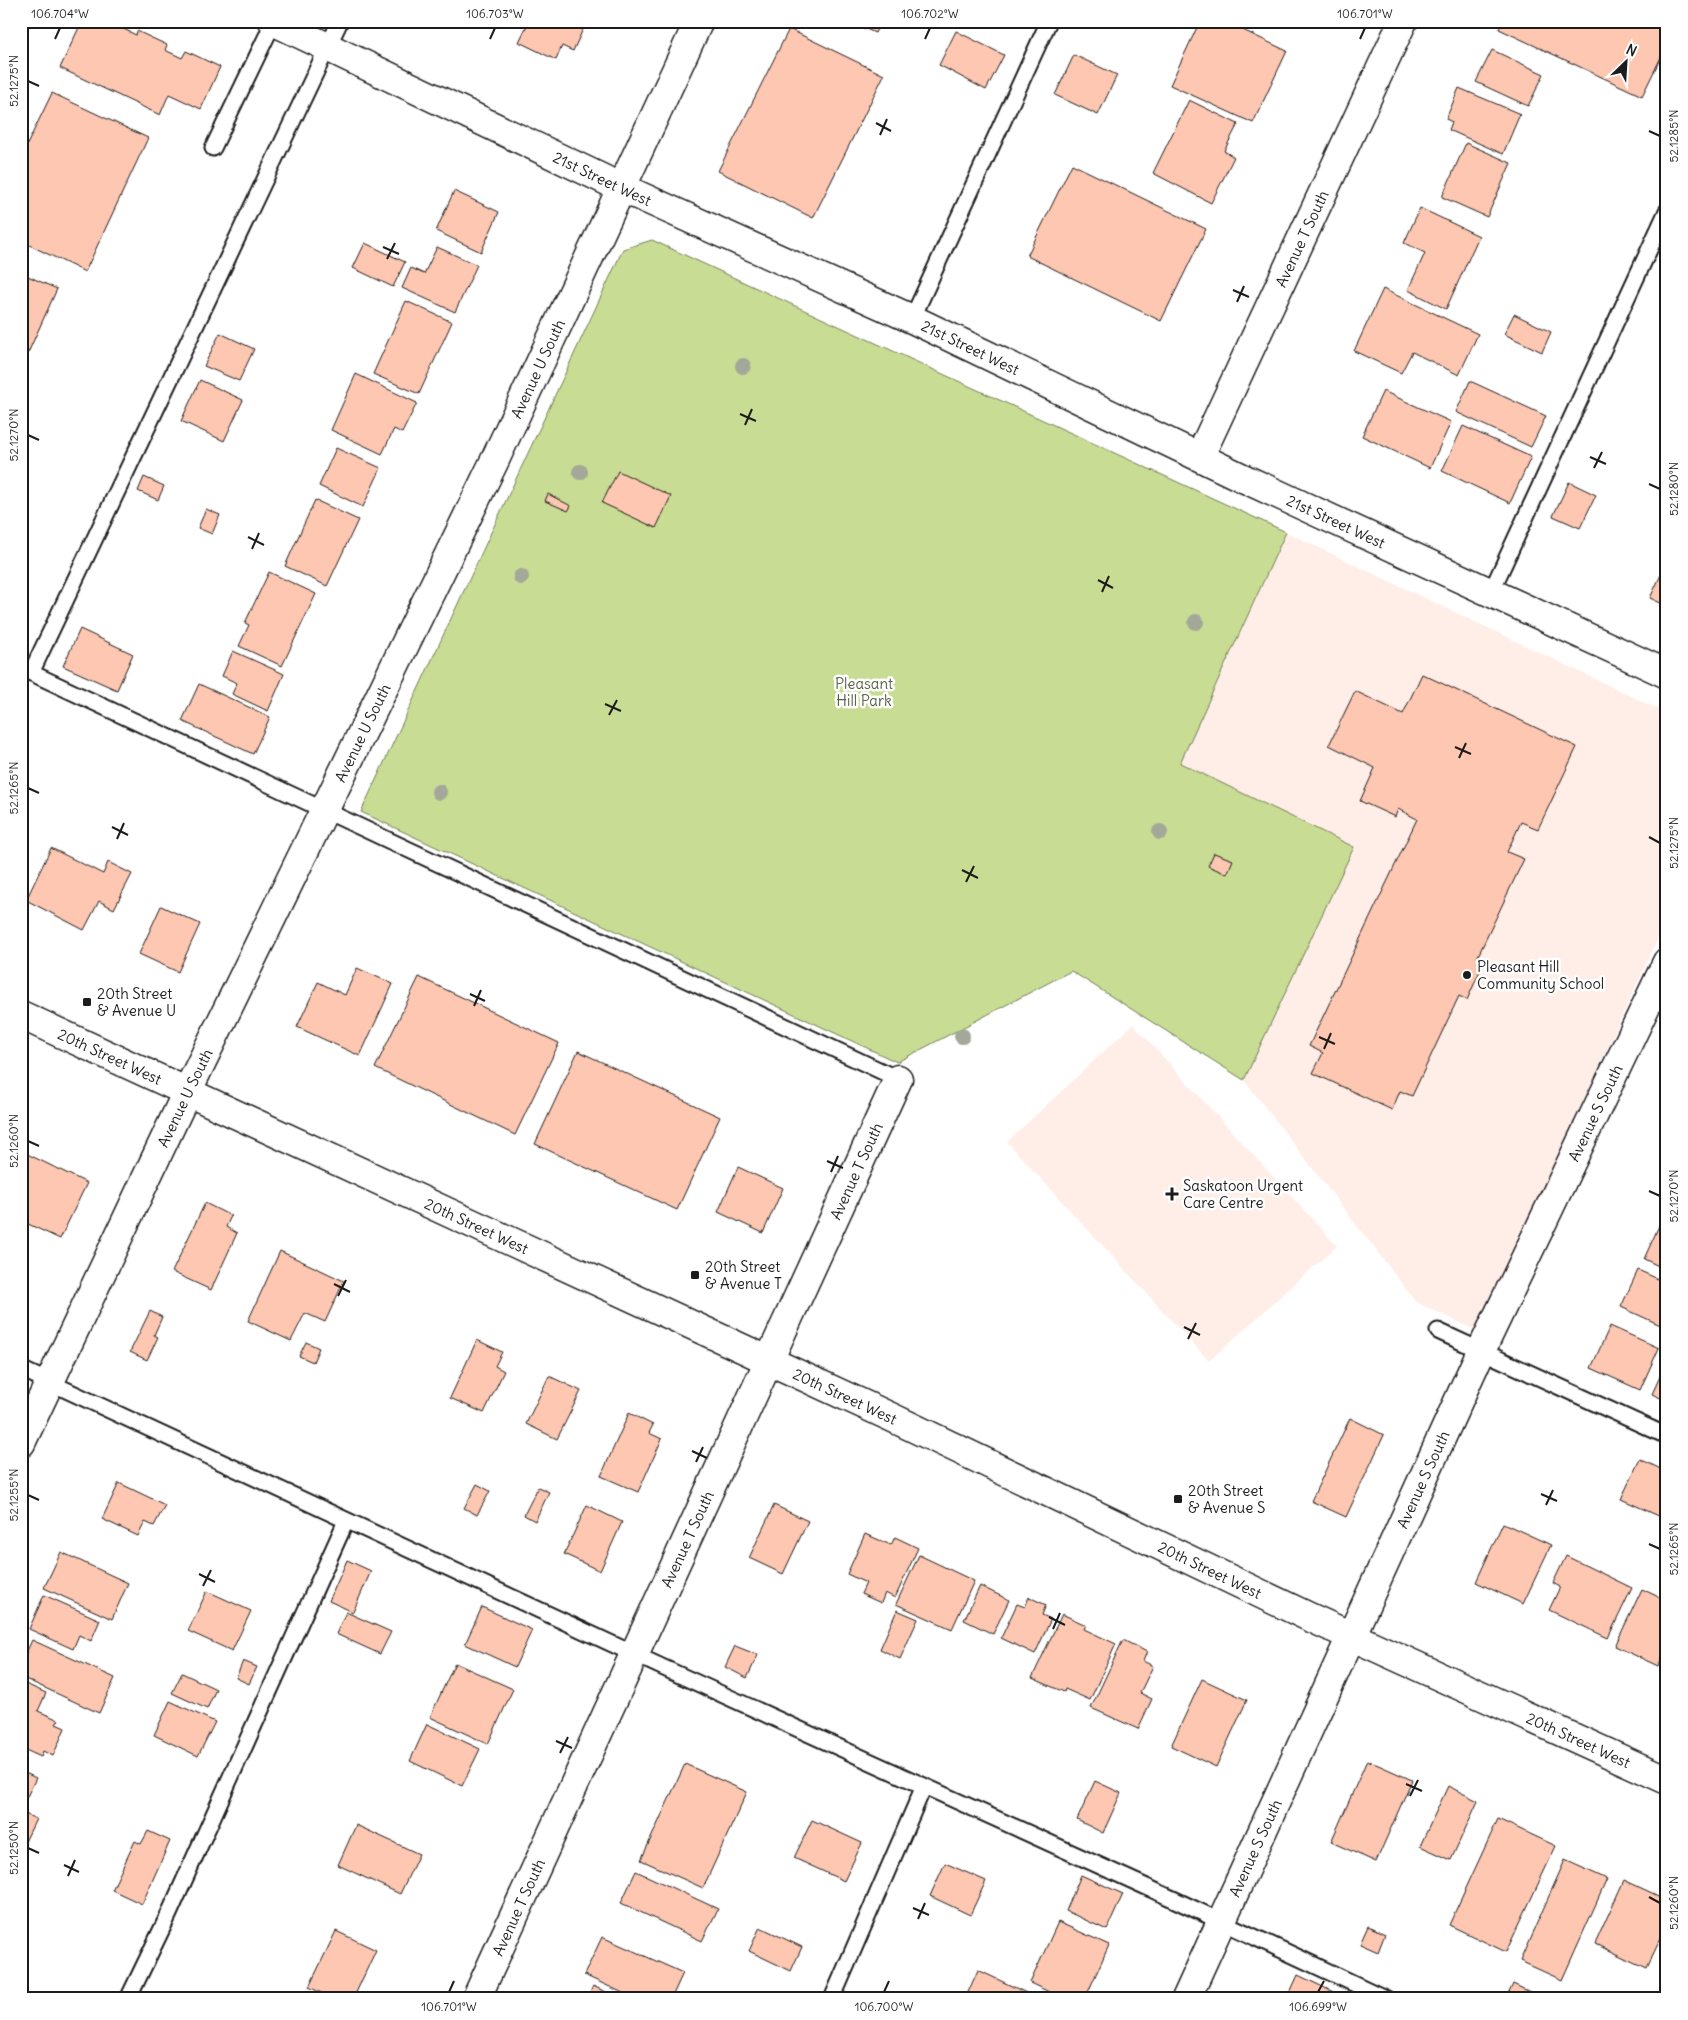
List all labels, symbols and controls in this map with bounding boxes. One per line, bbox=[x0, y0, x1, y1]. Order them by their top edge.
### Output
text: 106.704°W bbox=[31, 6, 89, 21]
text: 106.703°W bbox=[466, 6, 524, 21]
text: 106.702°W bbox=[901, 6, 959, 21]
text: 106.701°W bbox=[1337, 6, 1393, 21]
north arrow bbox=[1600, 38, 1650, 88]
text: N bbox=[1623, 40, 1640, 60]
text: 52.1275°N bbox=[6, 55, 21, 107]
text: 52.1285°N bbox=[1666, 110, 1681, 162]
street label: 21st Street West bbox=[550, 147, 654, 210]
street label: Avenue T South bbox=[1271, 187, 1332, 290]
street label: 21st Street West bbox=[918, 315, 1023, 379]
street label: Avenue U South bbox=[506, 316, 569, 421]
text: 52.1270°N bbox=[6, 409, 21, 461]
text: 52.1280°N bbox=[1666, 462, 1681, 516]
street label: 21st Street West bbox=[1284, 490, 1388, 552]
park label: Pleasant Hill Park bbox=[835, 674, 893, 710]
street label: Avenue U South bbox=[330, 680, 394, 785]
text: 52.1265°N bbox=[6, 762, 21, 814]
text: 52.1275°N bbox=[1666, 817, 1681, 869]
place label: Pleasant Hill Community School bbox=[1477, 957, 1604, 993]
marker: Pleasant Hill Community School bbox=[1461, 969, 1473, 981]
place label: 20th Street & Avenue U bbox=[97, 984, 176, 1020]
marker: 20th Street & Avenue U bbox=[81, 996, 93, 1008]
street label: 20th Street West bbox=[55, 1024, 165, 1088]
street label: Avenue U South bbox=[153, 1045, 216, 1150]
street label: Avenue S South bbox=[1564, 1061, 1626, 1164]
text: 52.1260°N bbox=[6, 1114, 21, 1168]
street label: Avenue T South bbox=[825, 1119, 886, 1222]
text: 52.1270°N bbox=[1666, 1170, 1681, 1222]
place label: Saskatoon Urgent Care Centre bbox=[1183, 1176, 1303, 1212]
marker: Saskatoon Urgent Care Centre bbox=[1165, 1187, 1179, 1201]
street label: 20th Street West bbox=[422, 1193, 532, 1258]
place label: 20th Street & Avenue T bbox=[705, 1257, 782, 1293]
marker: 20th Street & Avenue T bbox=[689, 1269, 701, 1281]
street label: 20th Street West bbox=[790, 1364, 900, 1428]
street label: Avenue S South bbox=[1392, 1427, 1453, 1531]
text: 52.1255°N bbox=[6, 1469, 21, 1521]
place label: 20th Street & Avenue S bbox=[1188, 1481, 1265, 1517]
street label: Avenue T South bbox=[657, 1487, 718, 1591]
marker: 20th Street & Avenue S bbox=[1172, 1493, 1184, 1505]
text: 52.1265°N bbox=[1666, 1523, 1681, 1575]
street label: 20th Street West bbox=[1155, 1537, 1265, 1602]
street label: 20th Street West bbox=[1524, 1708, 1634, 1772]
street label: Avenue S South bbox=[1224, 1796, 1285, 1900]
text: 52.1250°N bbox=[6, 1821, 21, 1875]
street label: Avenue T South bbox=[488, 1855, 549, 1959]
text: 52.1260°N bbox=[1666, 1876, 1681, 1930]
text: 106.701°W bbox=[421, 1999, 477, 2014]
text: 106.700°W bbox=[855, 1999, 913, 2014]
text: 106.699°W bbox=[1289, 1999, 1347, 2014]

